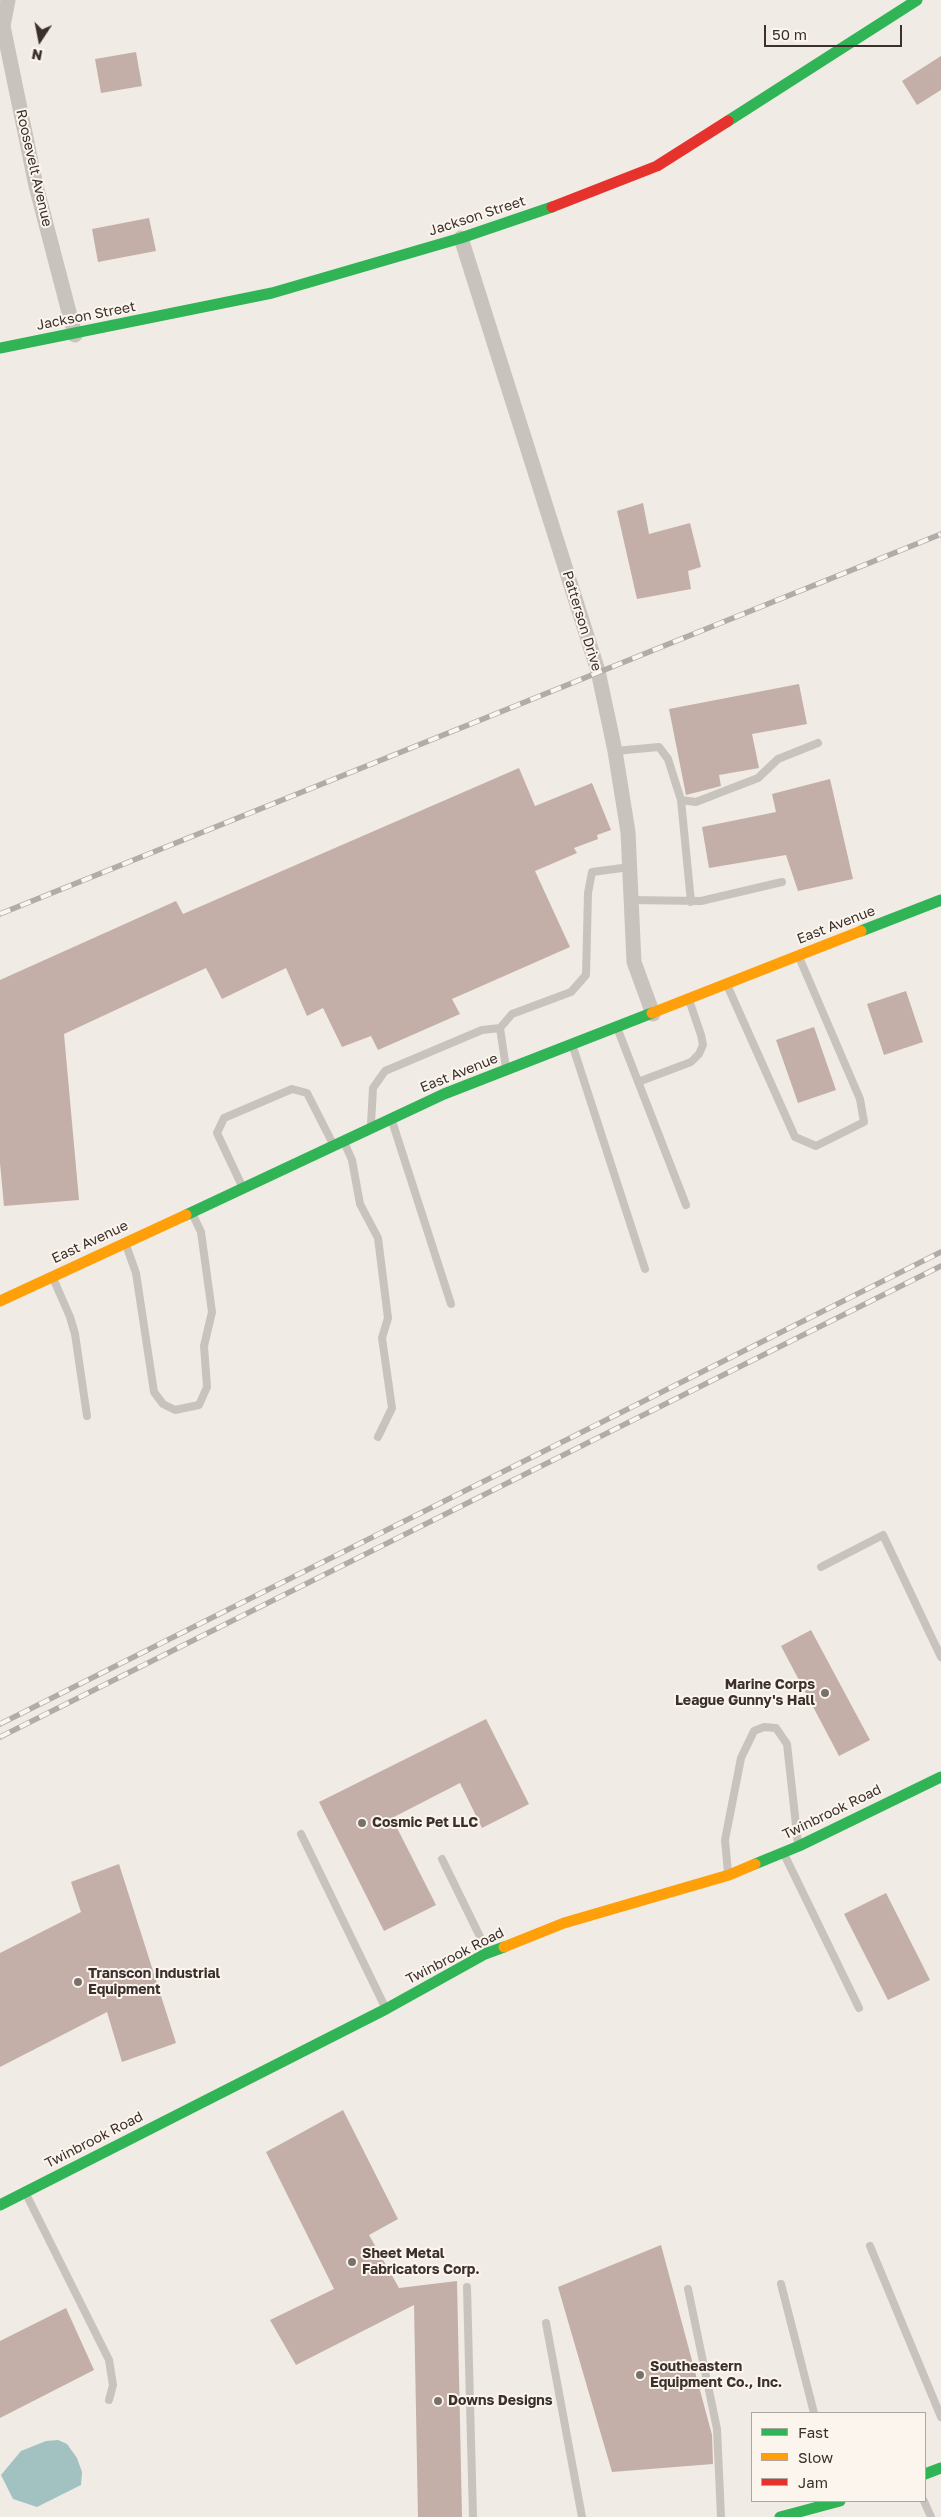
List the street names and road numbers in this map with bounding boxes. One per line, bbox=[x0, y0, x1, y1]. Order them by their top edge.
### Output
street label: Roosevelt Avenue bbox=[12, 108, 56, 228]
street label: Jackson Street bbox=[427, 192, 527, 240]
street label: Jackson Street bbox=[35, 298, 137, 334]
street label: Patterson Drive bbox=[559, 569, 605, 673]
street label: East Avenue bbox=[795, 902, 877, 948]
street label: East Avenue bbox=[418, 1050, 500, 1096]
street label: East Avenue bbox=[49, 1217, 131, 1267]
street label: Twinbrook Road bbox=[780, 1781, 884, 1843]
street label: Twinbrook Road bbox=[403, 1924, 507, 1988]
street label: Twinbrook Road bbox=[42, 2108, 146, 2172]

